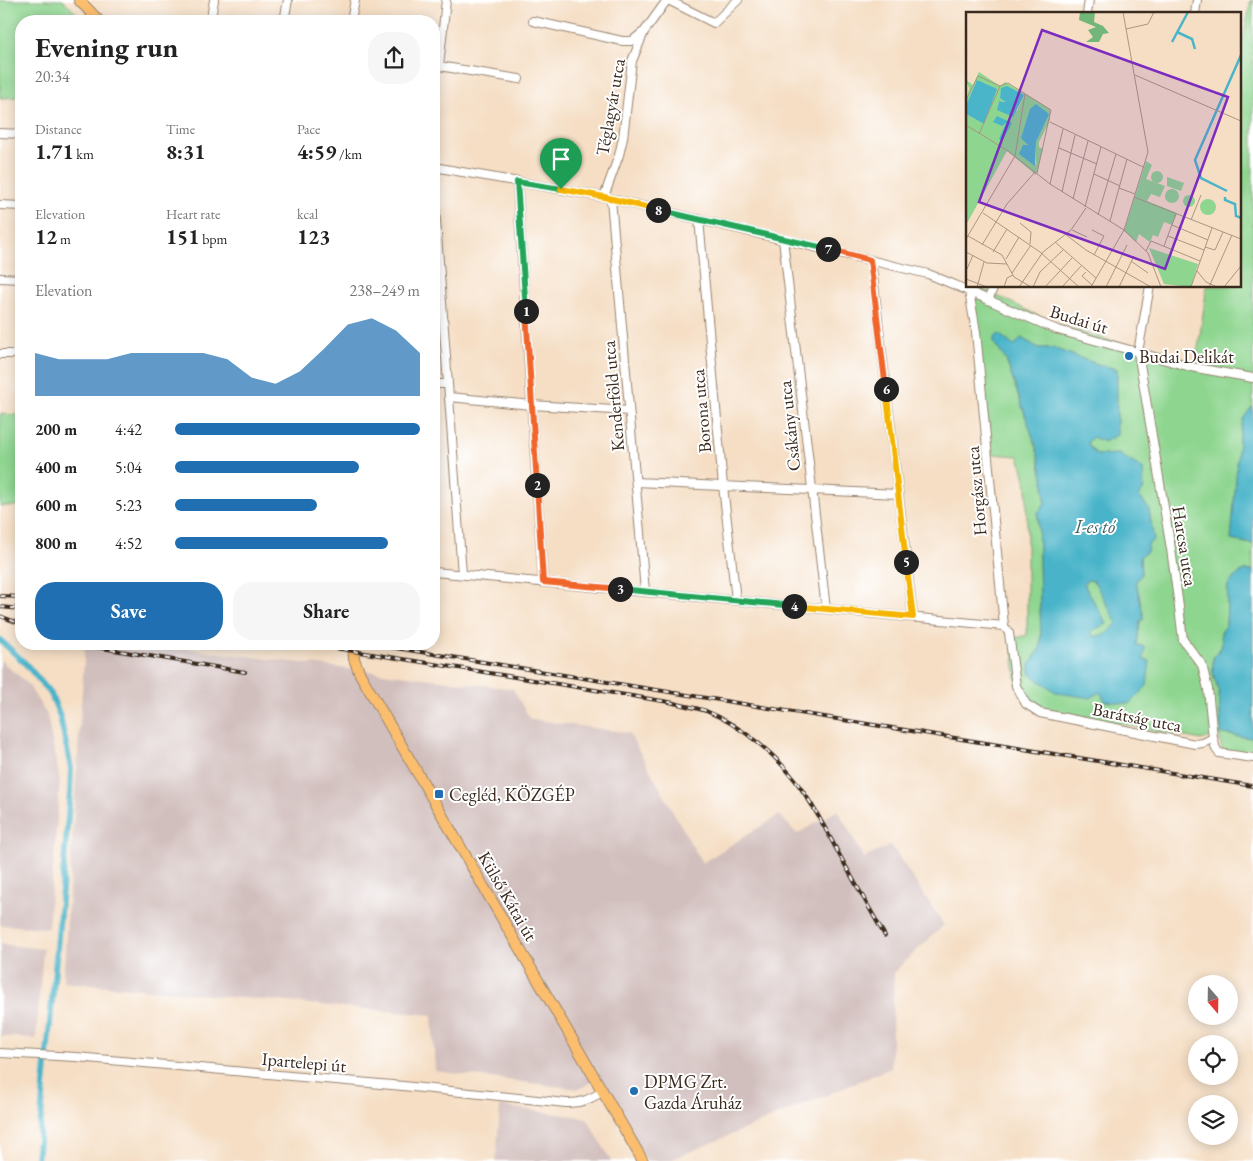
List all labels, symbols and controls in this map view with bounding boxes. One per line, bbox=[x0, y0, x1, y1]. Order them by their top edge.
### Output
inset map bbox=[966, 12, 1240, 288]
text: Evening run bbox=[35, 29, 178, 65]
button: share bbox=[368, 32, 420, 84]
street label: Téglagyár utca bbox=[590, 56, 630, 157]
text: 20:34 bbox=[35, 66, 70, 87]
text: Distance bbox=[35, 120, 82, 138]
text: Time bbox=[166, 120, 195, 138]
text: Pace bbox=[297, 120, 321, 138]
text: 1.71 bbox=[35, 138, 74, 165]
text: 8:31 bbox=[166, 138, 205, 165]
text: 4:59 bbox=[297, 138, 336, 165]
pin bbox=[540, 138, 582, 189]
text: km bbox=[74, 145, 94, 163]
text: /km bbox=[336, 145, 362, 163]
icon: arrive bbox=[547, 145, 575, 173]
pin: 8 bbox=[646, 198, 670, 222]
text: 8 bbox=[655, 201, 662, 219]
text: Elevation bbox=[35, 205, 85, 223]
text: Heart rate bbox=[166, 205, 220, 223]
text: kcal bbox=[297, 205, 318, 223]
text: 12 bbox=[35, 223, 57, 250]
text: 151 bbox=[166, 223, 199, 250]
text: 123 bbox=[297, 223, 330, 250]
text: m bbox=[57, 230, 71, 248]
text: bpm bbox=[199, 230, 228, 248]
pin: 7 bbox=[816, 236, 840, 262]
text: 7 bbox=[825, 240, 832, 258]
text: Elevation bbox=[35, 280, 93, 301]
text: 238–249 m bbox=[349, 280, 420, 301]
pin: 1 bbox=[514, 298, 538, 324]
street label: Budai út bbox=[1047, 299, 1111, 339]
text: 1 bbox=[523, 302, 530, 320]
street label: Kenderföld utca bbox=[597, 339, 629, 452]
place label: Budai Delikát bbox=[1139, 345, 1234, 368]
marker: Budai Delikát bbox=[1123, 350, 1135, 362]
street label: Borona utca bbox=[686, 367, 716, 454]
pin: 6 bbox=[874, 376, 898, 402]
street label: Csákány utca bbox=[773, 379, 805, 472]
text: 6 bbox=[883, 380, 890, 398]
text: 200 m bbox=[35, 419, 77, 440]
text: 4:42 bbox=[115, 419, 142, 440]
street label: Horgász utca bbox=[961, 444, 991, 537]
text: 400 m bbox=[35, 457, 77, 478]
text: 5:04 bbox=[115, 457, 142, 478]
pin: 2 bbox=[524, 472, 550, 498]
text: 2 bbox=[534, 476, 541, 494]
text: 600 m bbox=[35, 495, 77, 516]
text: 5:23 bbox=[115, 495, 142, 516]
street label: Harcsa utca bbox=[1167, 504, 1203, 589]
water label: I-es tó bbox=[1074, 514, 1117, 539]
text: 800 m bbox=[35, 533, 77, 554]
text: 4:52 bbox=[115, 533, 142, 554]
pin: 5 bbox=[894, 550, 918, 574]
text: 5 bbox=[903, 553, 910, 571]
pin: 3 bbox=[608, 576, 632, 602]
text: 3 bbox=[617, 580, 624, 598]
button: Save bbox=[35, 582, 223, 640]
button: Share bbox=[233, 582, 420, 640]
pin: 4 bbox=[782, 594, 806, 618]
text: 4 bbox=[791, 597, 798, 615]
street label: Barátság utca bbox=[1090, 697, 1184, 737]
place label: Cegléd, KÖZGÉP bbox=[449, 783, 575, 806]
marker: Cegléd, KÖZGÉP bbox=[433, 788, 445, 800]
street label: Külső Kátai út bbox=[473, 847, 543, 945]
north arrow bbox=[1188, 975, 1238, 1025]
map controls bbox=[1188, 975, 1238, 1145]
button: locate bbox=[1188, 1035, 1238, 1085]
street label: Ipartelepi út bbox=[261, 1047, 348, 1077]
place label: DPMG Zrt. Gazda Áruház bbox=[644, 1070, 742, 1114]
marker: DPMG Zrt. Gazda Áruház bbox=[628, 1085, 640, 1097]
button: layers bbox=[1188, 1095, 1238, 1145]

